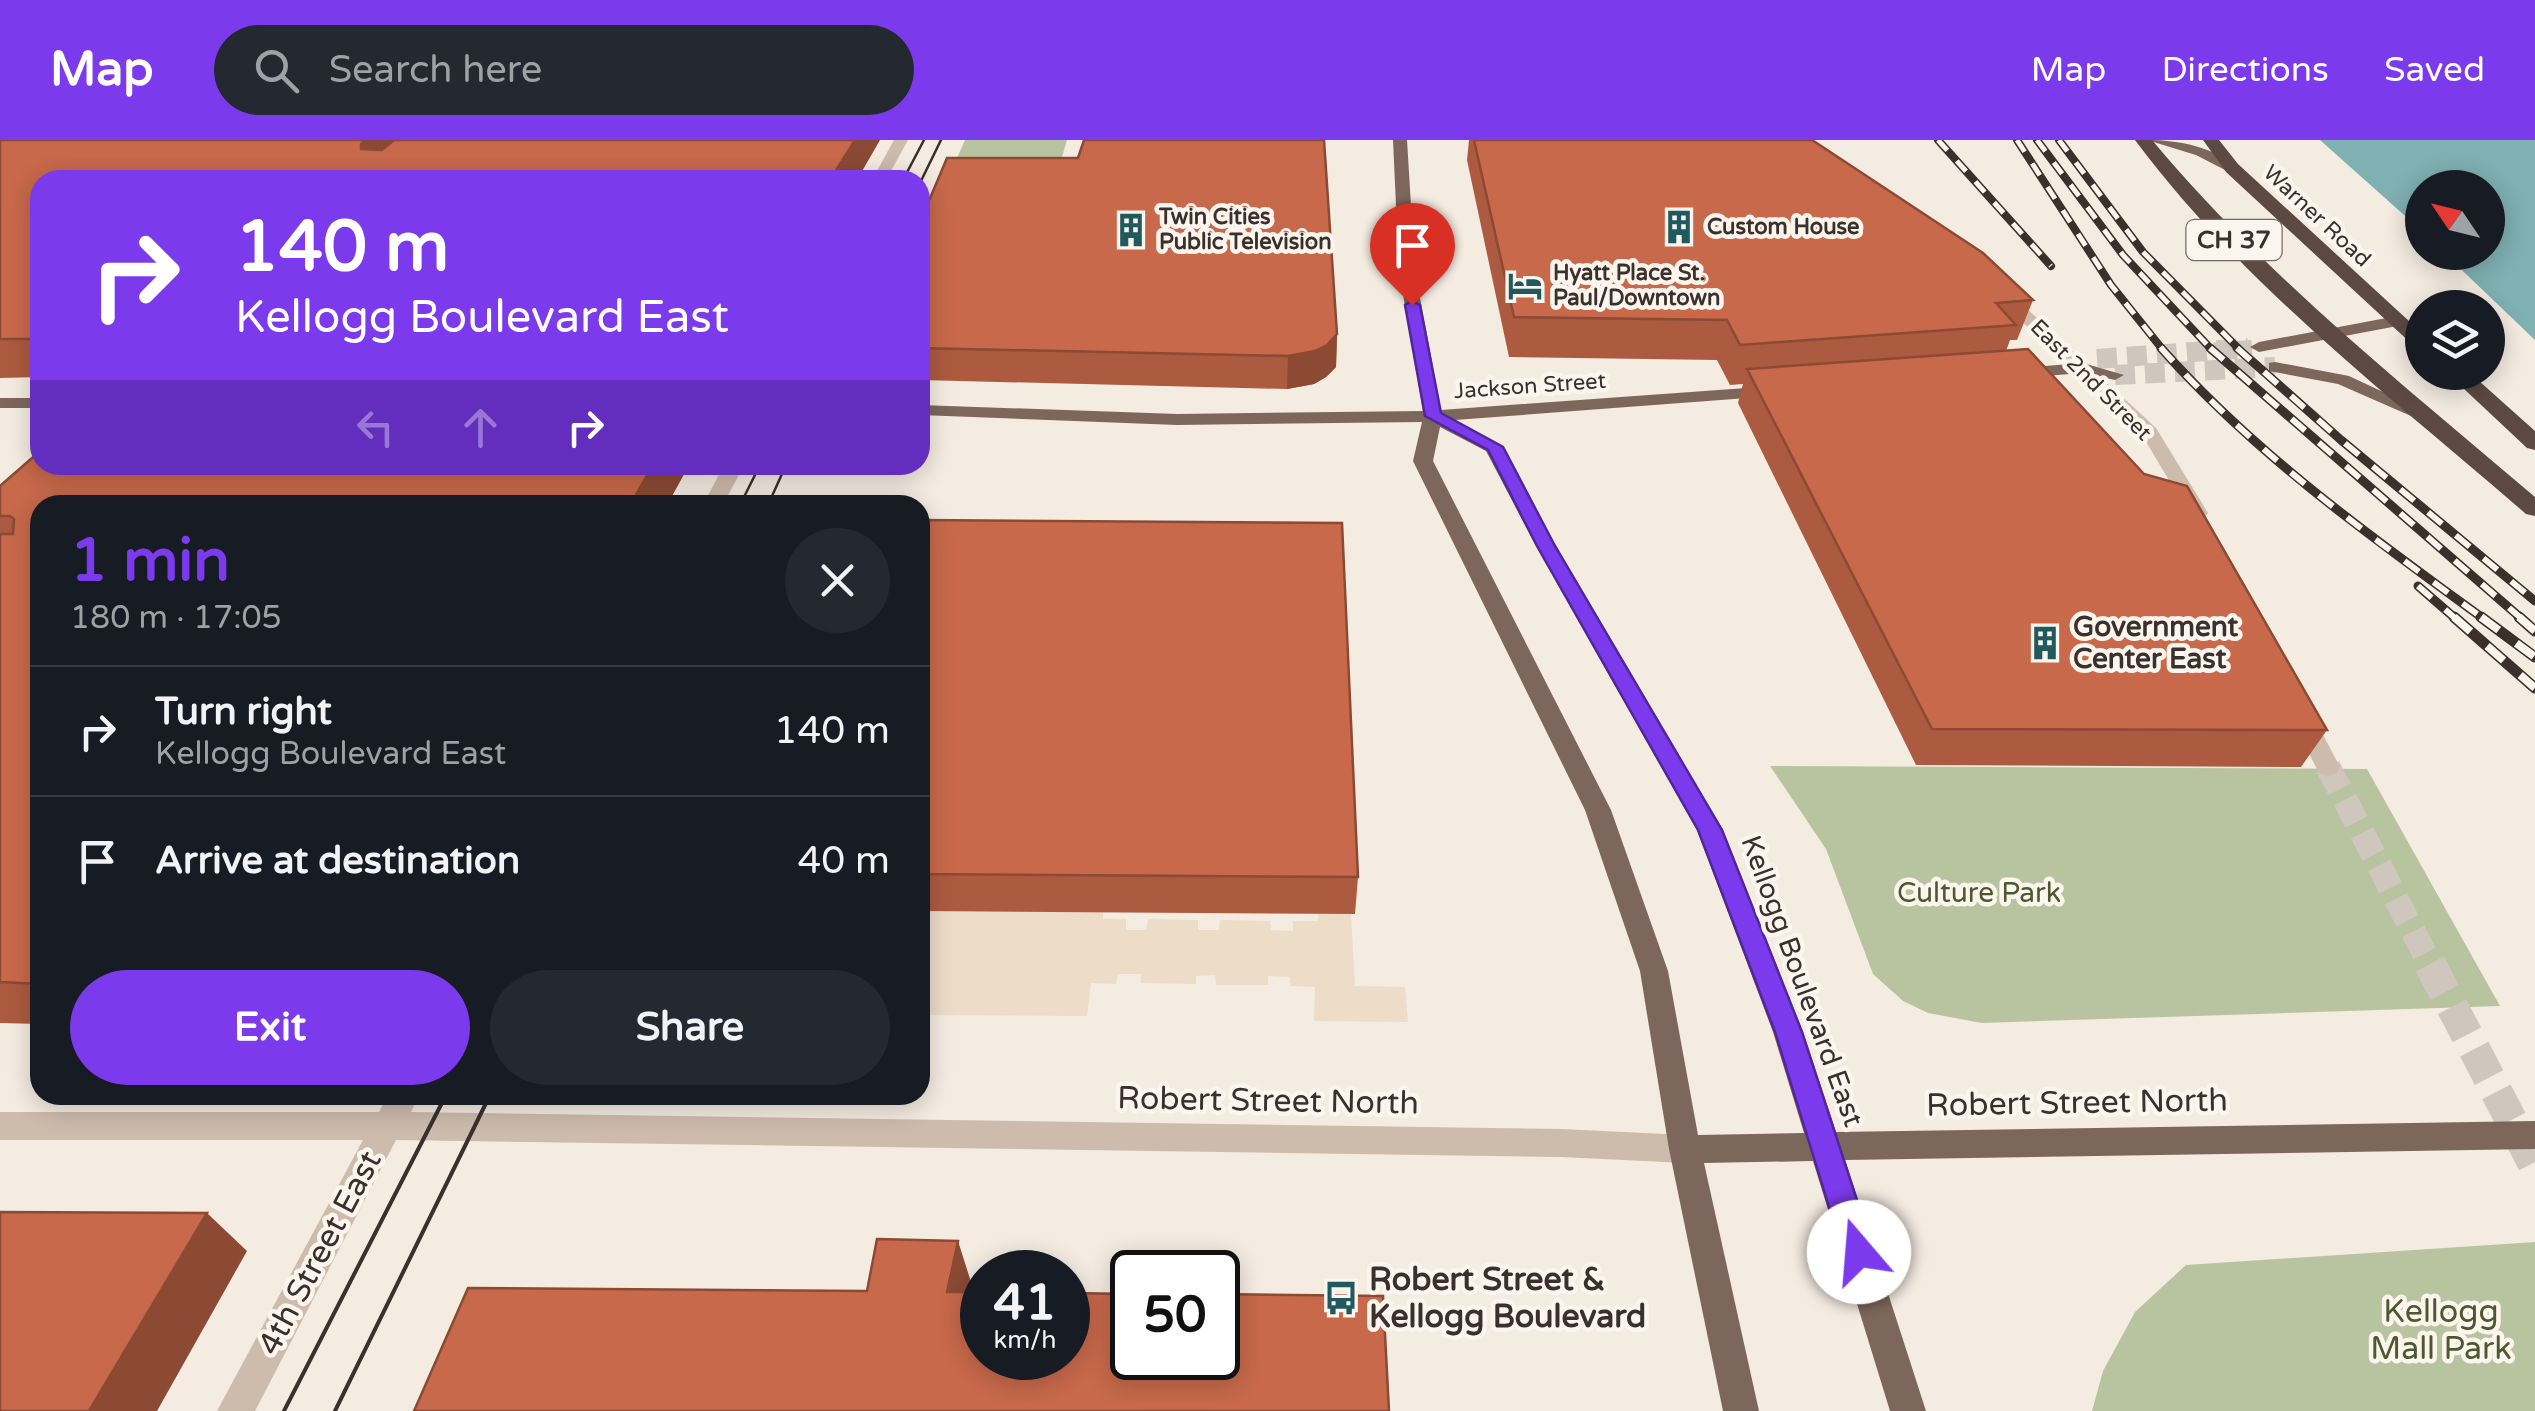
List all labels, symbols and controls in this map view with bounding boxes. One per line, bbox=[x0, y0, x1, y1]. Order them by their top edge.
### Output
search box bbox=[214, 25, 914, 115]
text: Map bbox=[50, 41, 154, 99]
icon: search bbox=[249, 43, 304, 98]
text: Search here bbox=[329, 47, 542, 93]
text: Map bbox=[2031, 49, 2106, 91]
text: Directions bbox=[2161, 49, 2329, 91]
text: Saved bbox=[2384, 49, 2485, 91]
street label: Warner Road bbox=[2258, 160, 2376, 272]
north arrow bbox=[2405, 170, 2505, 270]
map controls bbox=[2405, 170, 2505, 390]
pin bbox=[1370, 203, 1455, 306]
place label: Twin Cities Public Television bbox=[1158, 204, 1332, 255]
text: 140 m bbox=[235, 206, 449, 290]
building icon: Custom House bbox=[1660, 208, 1698, 246]
icon: right bbox=[70, 210, 200, 340]
building icon: Twin Cities Public Television bbox=[1112, 211, 1150, 249]
place label: Custom House bbox=[1707, 214, 1860, 240]
icon: arrive bbox=[1385, 218, 1440, 273]
road number: CH 37 bbox=[2186, 220, 2282, 260]
place label: Hyatt Place St. Paul/Downtown bbox=[1553, 260, 1720, 311]
hotel icon: Hyatt Place St. Paul/Downtown bbox=[1506, 267, 1544, 305]
button: layers bbox=[2405, 290, 2505, 390]
text: Kellogg Boulevard East bbox=[235, 291, 729, 345]
street label: East 2nd Street bbox=[2025, 314, 2157, 446]
street label: Jackson Street bbox=[1453, 368, 1607, 404]
icon: left bbox=[348, 400, 403, 455]
icon: ahead bbox=[453, 400, 508, 455]
icon: right bbox=[558, 400, 613, 455]
text: 1 min bbox=[70, 525, 230, 597]
button: close bbox=[785, 528, 890, 633]
text: 180 m · 17:05 bbox=[70, 599, 282, 637]
place label: Government Center East bbox=[2073, 610, 2239, 676]
building icon: Government Center East bbox=[2026, 624, 2064, 662]
text: Turn right bbox=[155, 689, 332, 735]
icon: right bbox=[70, 704, 125, 759]
text: 140 m bbox=[774, 708, 890, 754]
text: Kellogg Boulevard East bbox=[155, 735, 506, 773]
street label: Kellogg Boulevard East bbox=[1733, 831, 1871, 1131]
icon: arrive bbox=[70, 834, 125, 889]
text: Arrive at destination bbox=[155, 838, 520, 884]
text: 40 m bbox=[798, 838, 890, 884]
park label: Culture Park bbox=[1897, 876, 2061, 910]
button: Exit bbox=[70, 970, 470, 1085]
button: Share bbox=[490, 970, 890, 1085]
street label: Robert Street North bbox=[1117, 1079, 1419, 1123]
street label: Robert Street North bbox=[1926, 1081, 2228, 1125]
street label: 4th Street East bbox=[250, 1145, 390, 1361]
position arrow bbox=[1807, 1200, 1911, 1304]
speed limit sign: 50 bbox=[1110, 1250, 1240, 1380]
place label: Robert Street & Kellogg Boulevard bbox=[1369, 1261, 1646, 1336]
text: 41 bbox=[994, 1273, 1056, 1333]
bus stop icon: Robert Street & Kellogg Boulevard bbox=[1322, 1279, 1360, 1317]
park label: Kellogg Mall Park bbox=[2370, 1293, 2512, 1368]
text: km/h bbox=[994, 1325, 1056, 1355]

